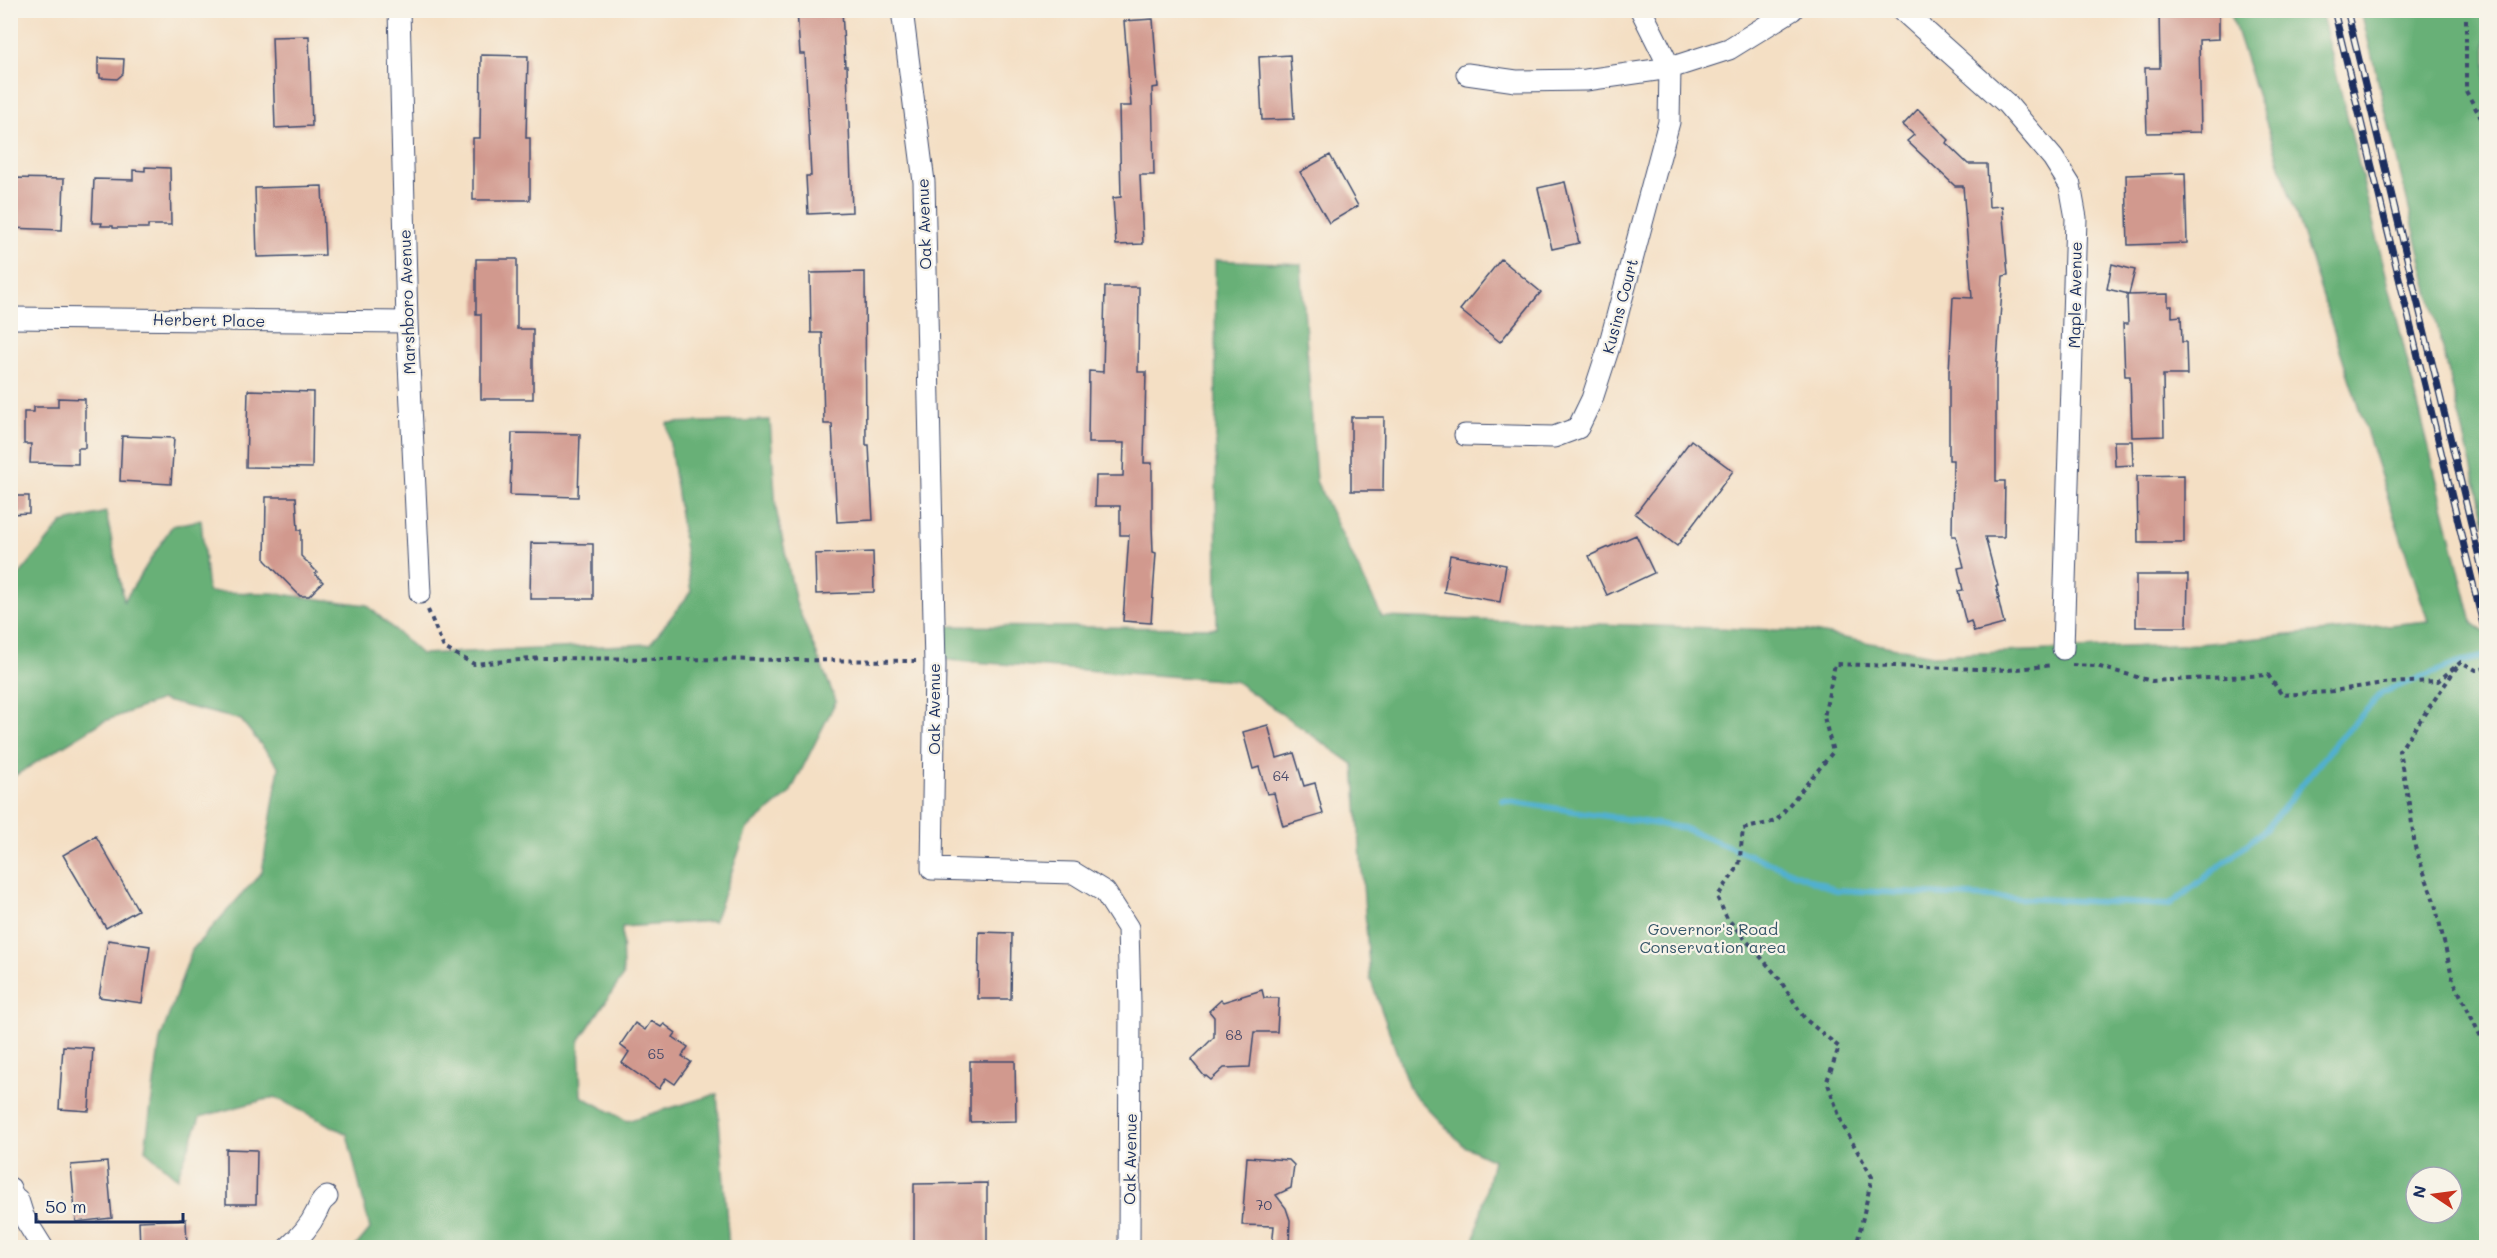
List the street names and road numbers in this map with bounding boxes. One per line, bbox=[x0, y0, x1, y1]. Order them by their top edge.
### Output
street label: Oak Avenue bbox=[911, 178, 936, 270]
street label: Marshboro Avenue bbox=[393, 229, 420, 375]
street label: Maple Avenue bbox=[2063, 241, 2086, 349]
street label: Kusins Court bbox=[1597, 256, 1642, 356]
street label: Herbert Place bbox=[152, 308, 266, 331]
street label: Oak Avenue bbox=[923, 663, 944, 755]
street label: Oak Avenue bbox=[1118, 1113, 1141, 1205]

